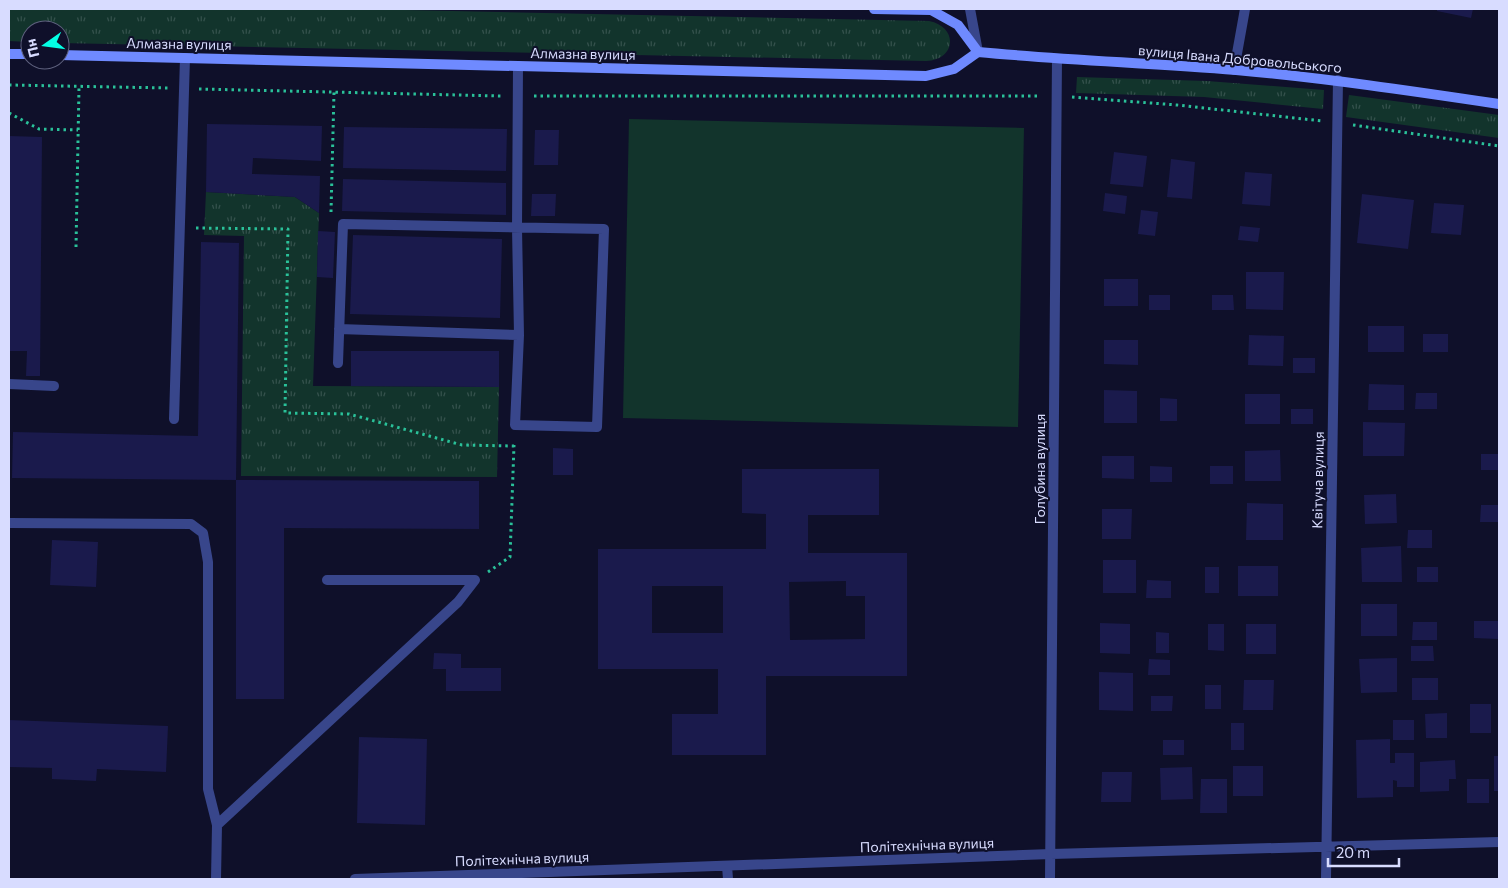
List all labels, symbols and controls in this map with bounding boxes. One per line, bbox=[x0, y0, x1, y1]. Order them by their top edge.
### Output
north arrow bbox=[20, 20, 70, 70]
street label: Алмазна вулиця bbox=[126, 34, 232, 53]
text: Пн bbox=[21, 37, 42, 59]
street label: вулиця Івана Добровольського bbox=[1138, 41, 1343, 76]
street label: Алмазна вулиця bbox=[530, 44, 636, 63]
street label: Голубина вулиця bbox=[1031, 414, 1048, 524]
street label: Квітуча вулиця bbox=[1308, 431, 1327, 529]
street label: Політехнічна вулиця bbox=[860, 834, 994, 855]
scale bar bbox=[1328, 836, 1399, 868]
text: 20 m bbox=[1336, 843, 1370, 861]
street label: Політехнічна вулиця bbox=[455, 848, 589, 869]

